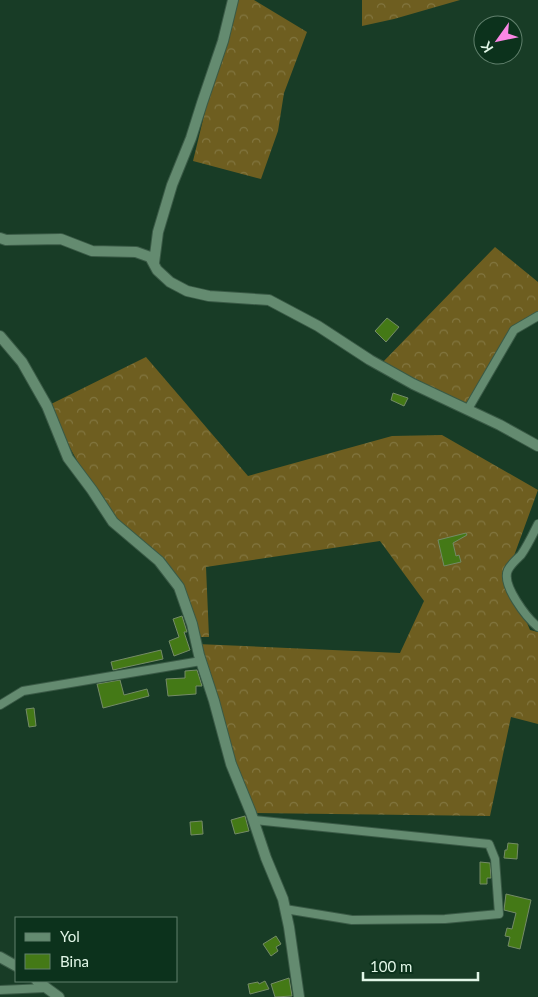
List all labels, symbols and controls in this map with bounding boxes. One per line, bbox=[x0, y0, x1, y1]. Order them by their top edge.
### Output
north arrow bbox=[473, 15, 523, 65]
text: K bbox=[477, 38, 496, 56]
legend bbox=[15, 917, 178, 982]
text: Yol bbox=[60, 927, 80, 945]
scale bar bbox=[363, 950, 478, 982]
text: Bina bbox=[60, 952, 89, 970]
text: 100 m bbox=[370, 957, 412, 975]

